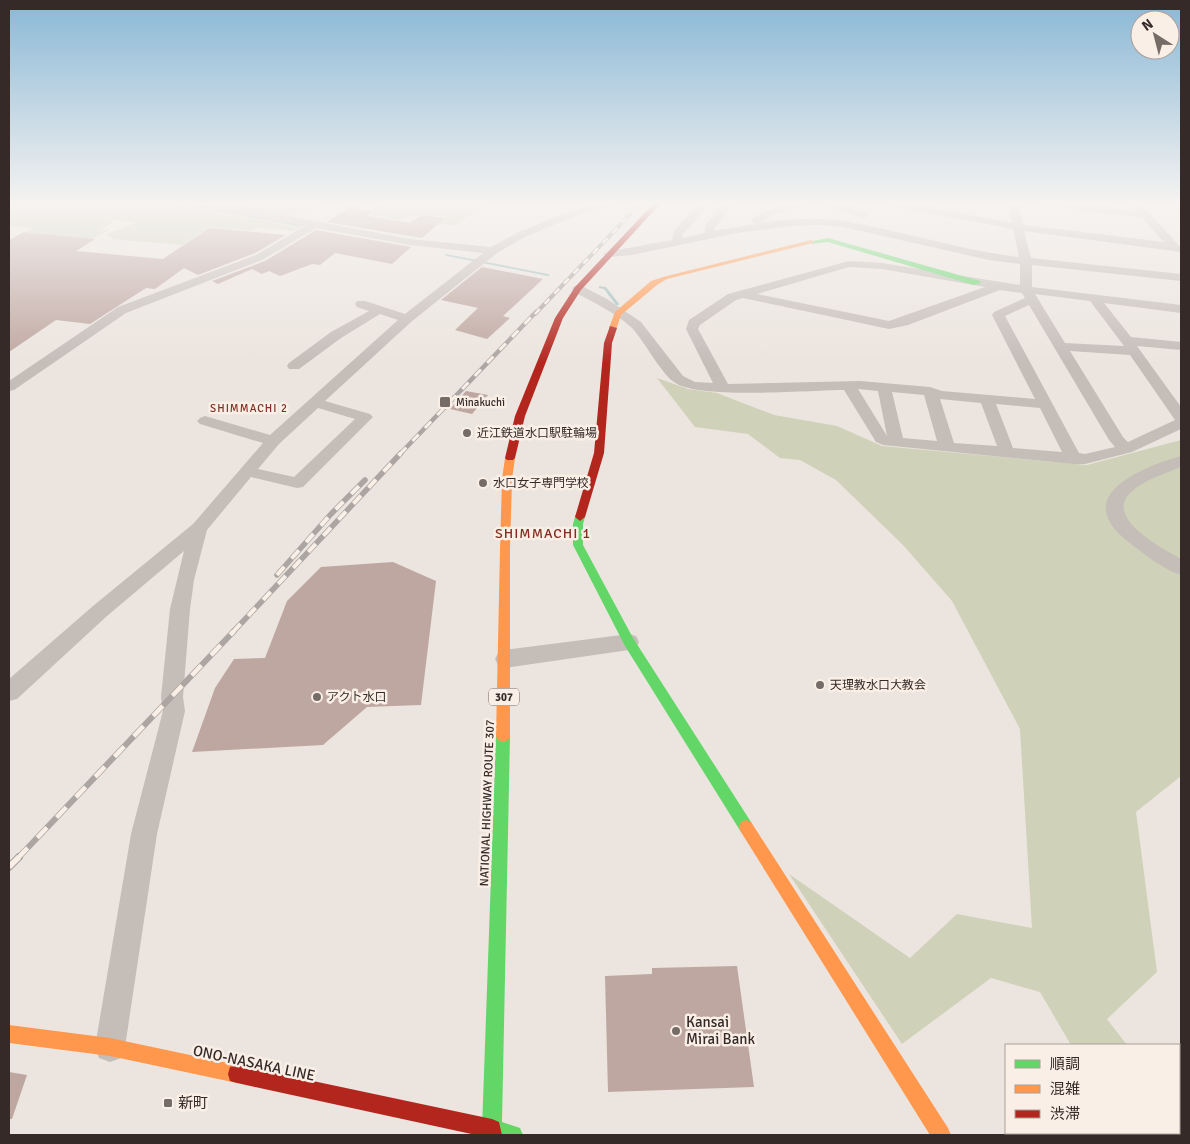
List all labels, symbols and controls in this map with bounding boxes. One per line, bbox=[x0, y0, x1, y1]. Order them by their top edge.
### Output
north arrow bbox=[1130, 10, 1180, 60]
text: N bbox=[1139, 15, 1157, 35]
marker: Minakuchi bbox=[438, 395, 452, 409]
place label: Minakuchi bbox=[456, 396, 505, 409]
district label: SHIMMACHI 2 bbox=[210, 402, 288, 415]
place label: 近江鉄道水口駅駐輪場 bbox=[477, 426, 597, 441]
marker: 近江鉄道水口駅駐輪場 bbox=[461, 427, 473, 439]
place label: 水口女子専門学校 bbox=[493, 476, 589, 491]
marker: 水口女子専門学校 bbox=[477, 477, 489, 489]
district label: SHIMMACHI 1 bbox=[495, 525, 591, 542]
place label: 天理教水口大教会 bbox=[830, 678, 926, 693]
marker: 天理教水口大教会 bbox=[814, 679, 826, 691]
road number: 307 bbox=[489, 689, 519, 706]
place label: アクト水口 bbox=[327, 690, 386, 705]
marker: アクト水口 bbox=[311, 691, 323, 703]
street label: NATIONAL HIGHWAY ROUTE 307 bbox=[477, 719, 498, 887]
place label: Kansai Mirai Bank bbox=[686, 1013, 755, 1048]
marker: Kansai Mirai Bank bbox=[670, 1025, 682, 1037]
street label: ONO-NASAKA LINE bbox=[191, 1041, 317, 1085]
legend bbox=[1005, 1044, 1180, 1134]
text: 順調 bbox=[1050, 1055, 1080, 1073]
text: 混雑 bbox=[1050, 1080, 1080, 1098]
place label: 新町 bbox=[178, 1094, 208, 1112]
marker: 新町 bbox=[162, 1097, 174, 1109]
text: 渋滞 bbox=[1050, 1105, 1080, 1123]

